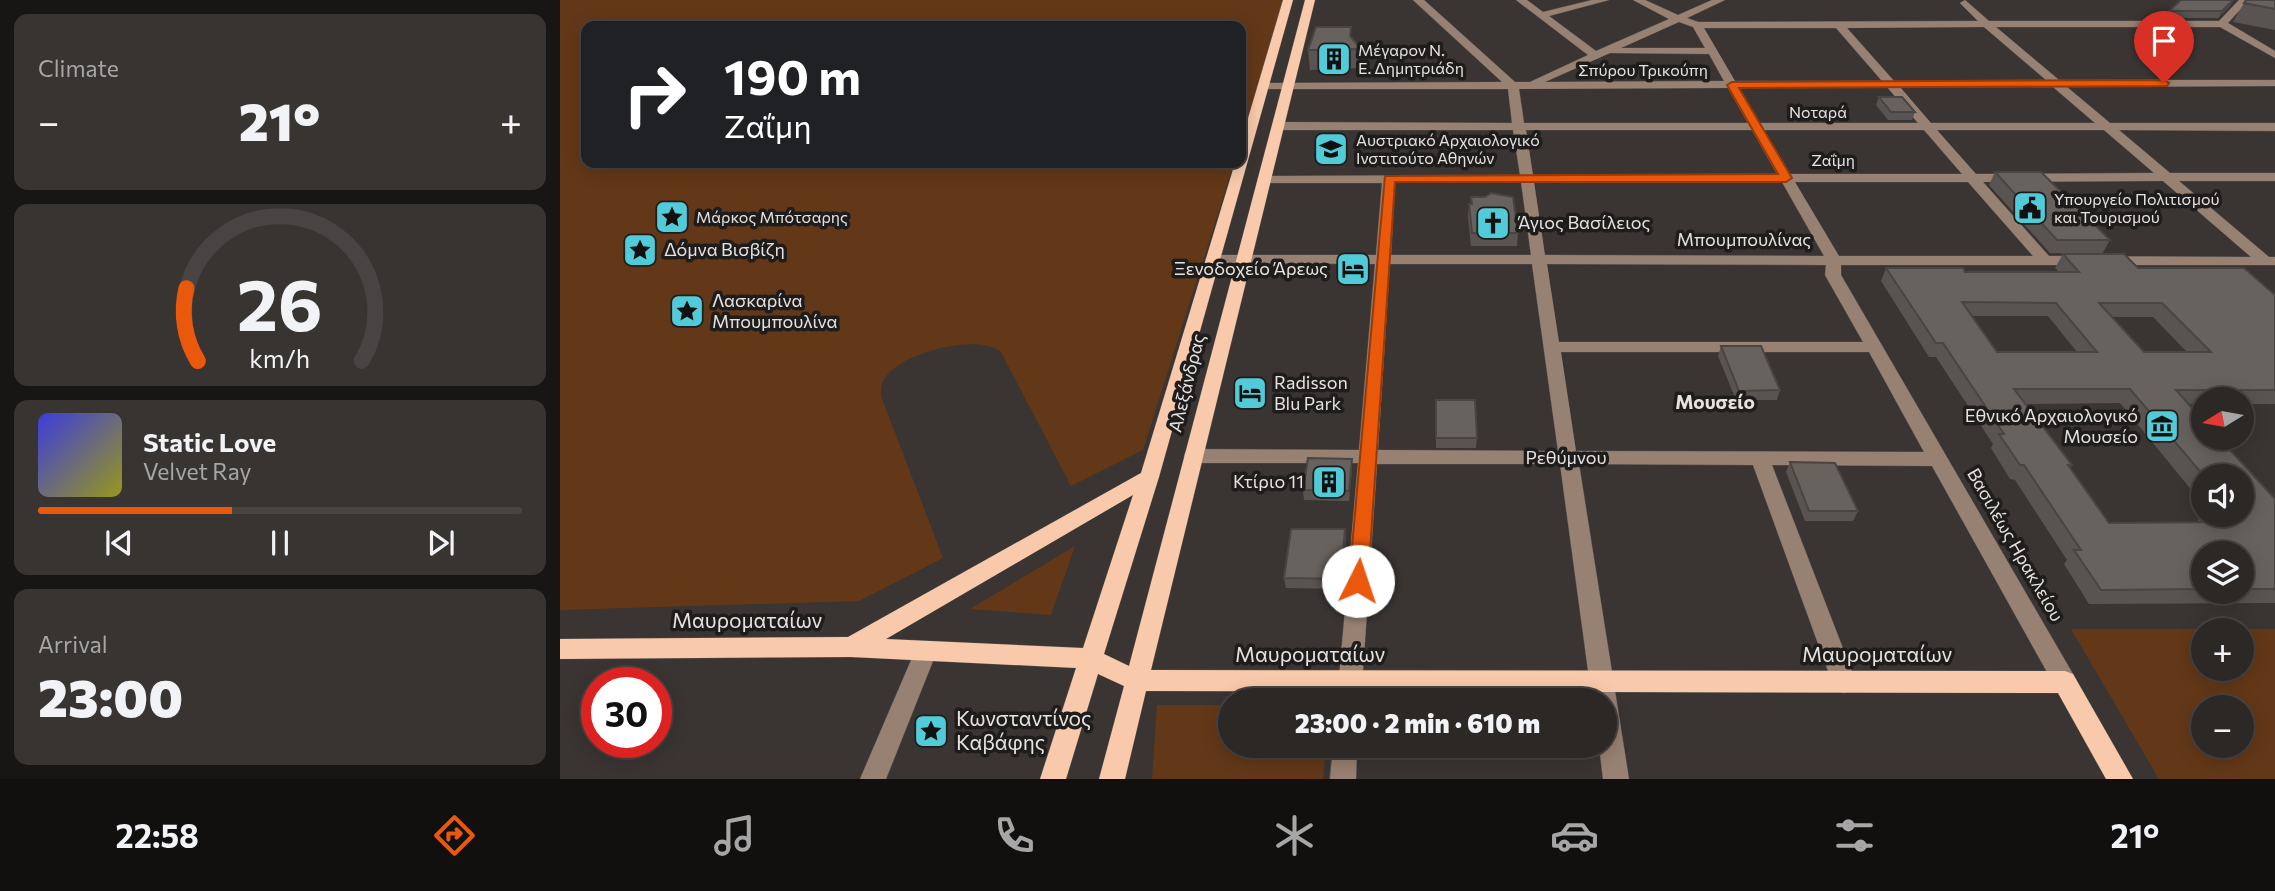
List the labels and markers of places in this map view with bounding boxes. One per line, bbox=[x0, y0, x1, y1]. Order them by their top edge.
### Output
pin bbox=[2134, 11, 2194, 83]
building icon: Μέγαρον Ν. Ε. Δημητριάδη bbox=[1315, 40, 1353, 78]
place label: Μέγαρον Ν. Ε. Δημητριάδη bbox=[1358, 40, 1464, 77]
school or university icon: Αυστριακό Αρχαιολογικό Ινστιτούτο Αθηνών bbox=[1312, 130, 1350, 168]
place label: Αυστριακό Αρχαιολογικό Ινστιτούτο Αθηνών bbox=[1356, 130, 1540, 167]
public building icon: Υπουργείο Πολιτισμού και Τουρισμού bbox=[2011, 189, 2049, 227]
place label: Υπουργείο Πολιτισμού και Τουρισμού bbox=[2054, 189, 2219, 226]
place icon: Μάρκος Μπότσαρης bbox=[653, 198, 691, 236]
church icon: Άγιος Βασίλειος bbox=[1474, 204, 1512, 242]
place label: Μάρκος Μπότσαρης bbox=[696, 207, 848, 226]
place label: Άγιος Βασίλειος bbox=[1517, 211, 1650, 233]
place icon: Δόμνα Βισβίζη bbox=[621, 231, 659, 269]
place label: Δόμνα Βισβίζη bbox=[664, 238, 785, 260]
hotel icon: Ξενοδοχείο Άρεως bbox=[1334, 250, 1372, 288]
place label: Ξενοδοχείο Άρεως bbox=[1174, 257, 1328, 279]
place label: Λασκαρίνα Μπουμπουλίνα bbox=[712, 289, 838, 332]
place icon: Λασκαρίνα Μπουμπουλίνα bbox=[668, 292, 706, 330]
place label: Radisson Blu Park bbox=[1274, 371, 1348, 414]
hotel icon: Radisson Blu Park bbox=[1231, 374, 1269, 412]
place label: Εθνικό Αρχαιολογικό Μουσείο bbox=[1965, 404, 2138, 447]
museum icon: Εθνικό Αρχαιολογικό Μουσείο bbox=[2143, 407, 2181, 445]
building icon: Κτίριο 11 bbox=[1310, 463, 1348, 501]
place label: Κτίριο 11 bbox=[1233, 470, 1304, 492]
place label: Κωνσταντίνος Καβάφης bbox=[956, 705, 1091, 754]
place icon: Κωνσταντίνος Καβάφης bbox=[912, 712, 950, 750]

